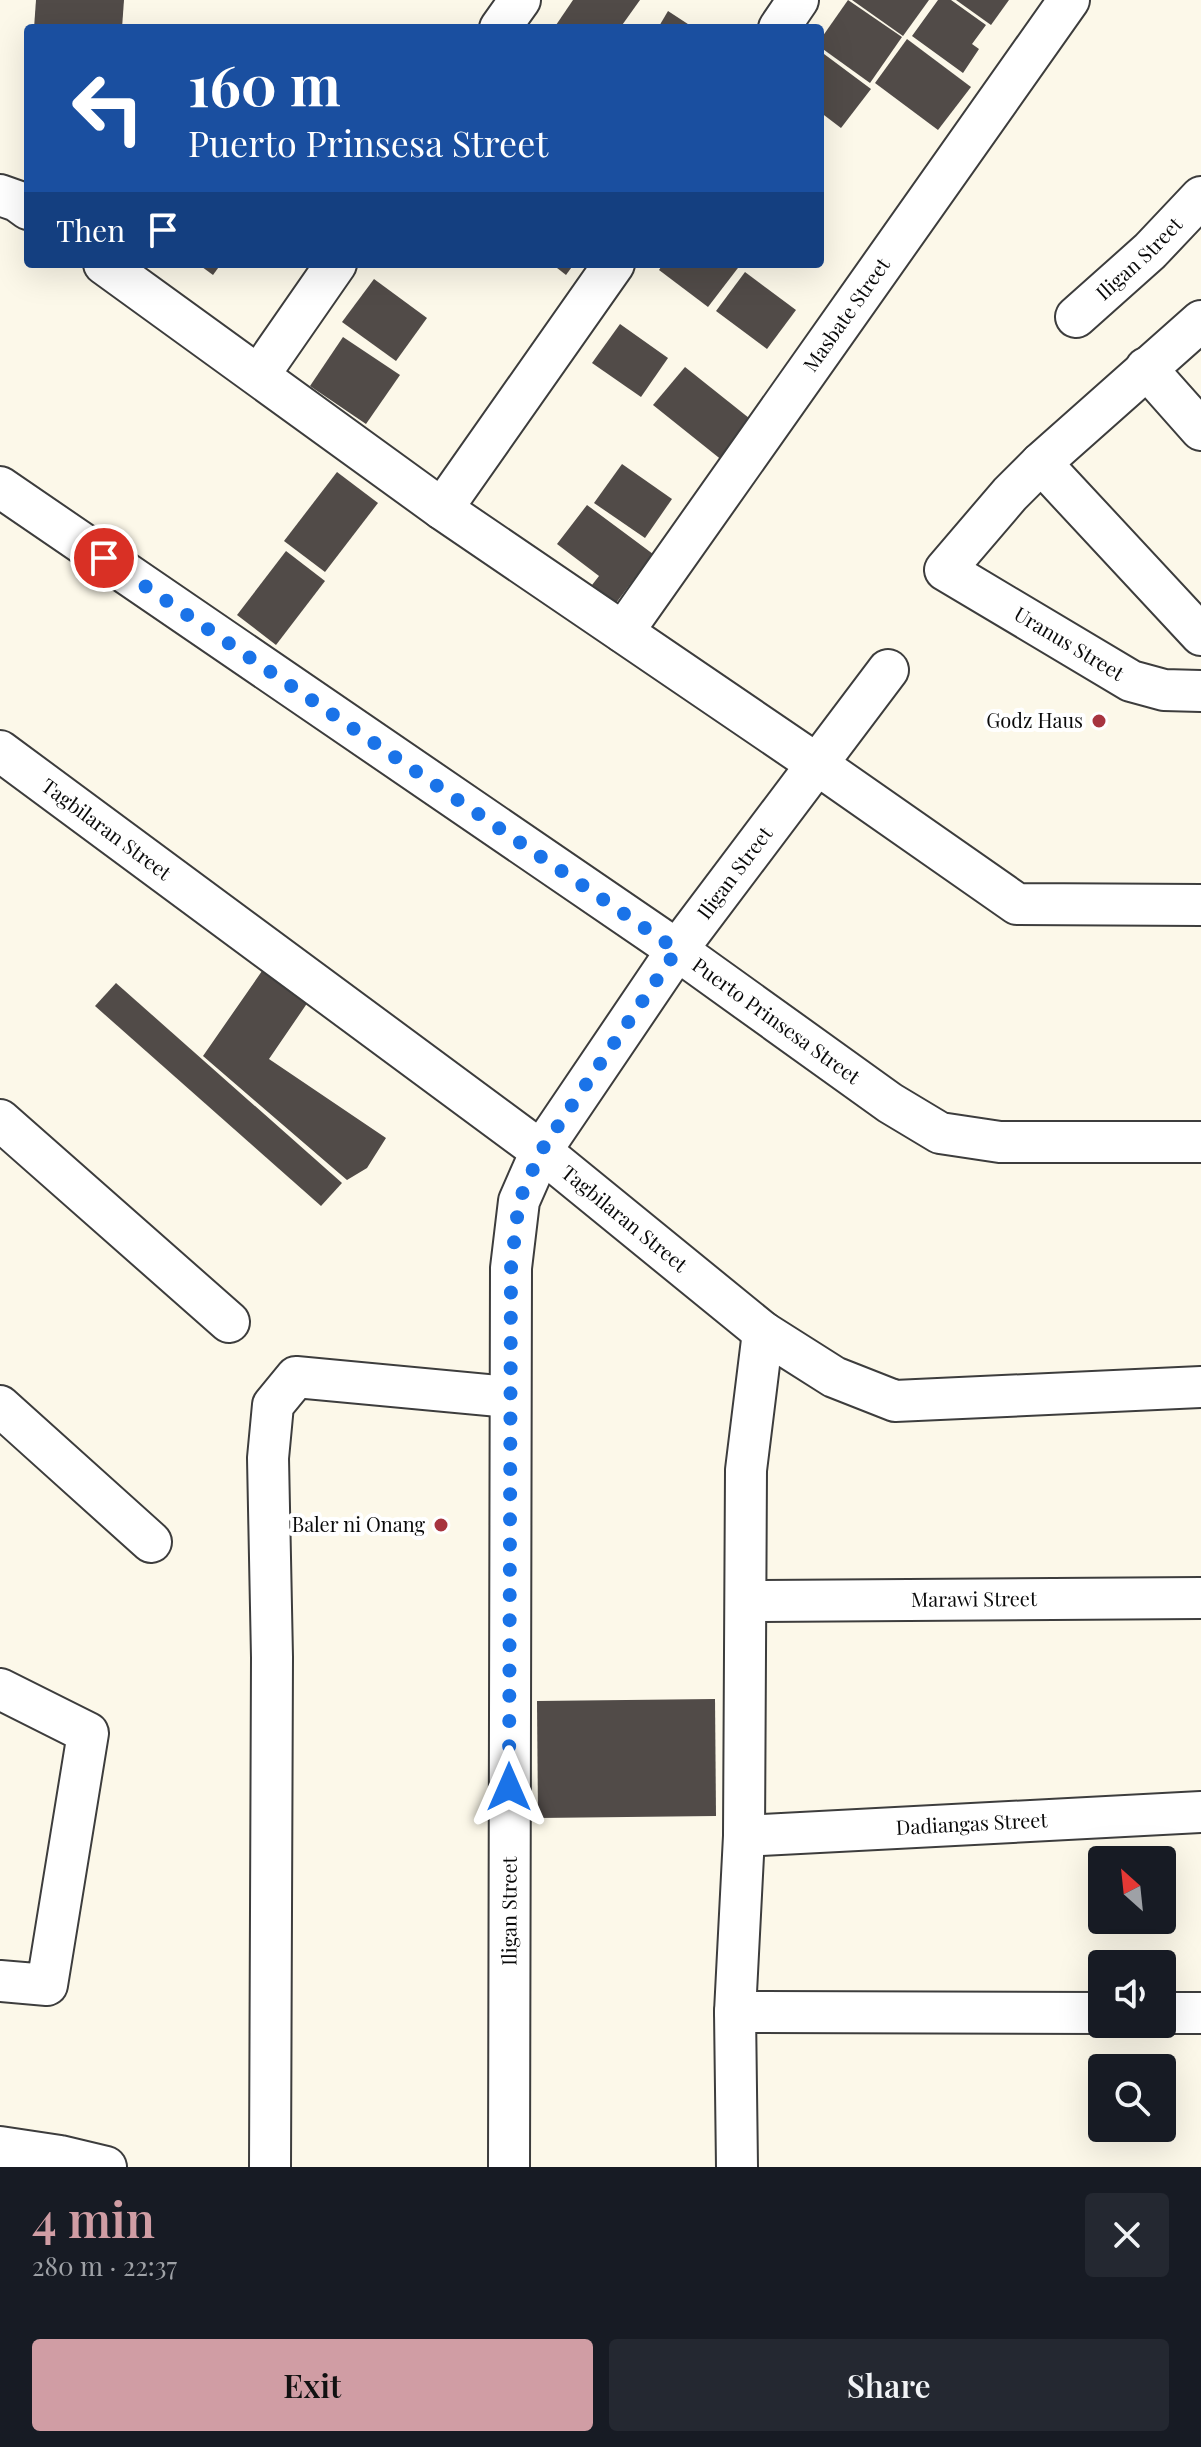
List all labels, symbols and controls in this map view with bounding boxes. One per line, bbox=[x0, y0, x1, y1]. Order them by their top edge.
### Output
text: 160 m bbox=[188, 46, 341, 121]
icon: left bbox=[56, 56, 160, 160]
text: Puerto Prinsesa Street bbox=[188, 118, 548, 166]
icon: arrive bbox=[141, 208, 185, 252]
text: Then bbox=[56, 210, 125, 250]
street label: Iligan Street bbox=[1089, 210, 1188, 305]
street label: Masbate Street bbox=[796, 251, 896, 376]
pin bbox=[70, 524, 138, 592]
icon: arrive bbox=[82, 536, 126, 580]
street label: Uranus Street bbox=[1010, 599, 1130, 686]
place label: Godz Haus bbox=[986, 706, 1083, 733]
marker: Godz Haus bbox=[1090, 712, 1108, 730]
street label: Tagbilaran Street bbox=[37, 771, 178, 886]
street label: Iligan Street bbox=[690, 820, 778, 924]
street label: Puerto Prinsesa Street bbox=[688, 950, 867, 1090]
street label: Tagbilaran Street bbox=[556, 1158, 694, 1278]
place label: Baler ni Onang bbox=[292, 1510, 425, 1537]
marker: Baler ni Onang bbox=[432, 1516, 450, 1534]
street label: Marawi Street bbox=[911, 1584, 1038, 1612]
position arrow bbox=[467, 1745, 551, 1829]
street label: Dadiangas Street bbox=[895, 1805, 1049, 1840]
north arrow bbox=[1088, 1846, 1176, 1934]
map controls bbox=[1088, 1846, 1176, 2142]
street label: Iligan Street bbox=[494, 1855, 522, 1966]
button: sound bbox=[1088, 1950, 1176, 2038]
button: search bbox=[1088, 2054, 1176, 2142]
text: 4 min bbox=[32, 2186, 155, 2250]
button: close bbox=[1085, 2193, 1169, 2277]
text: 280 m · 22:37 bbox=[32, 2248, 177, 2283]
button: Exit bbox=[32, 2339, 593, 2431]
button: Share bbox=[609, 2339, 1169, 2431]

